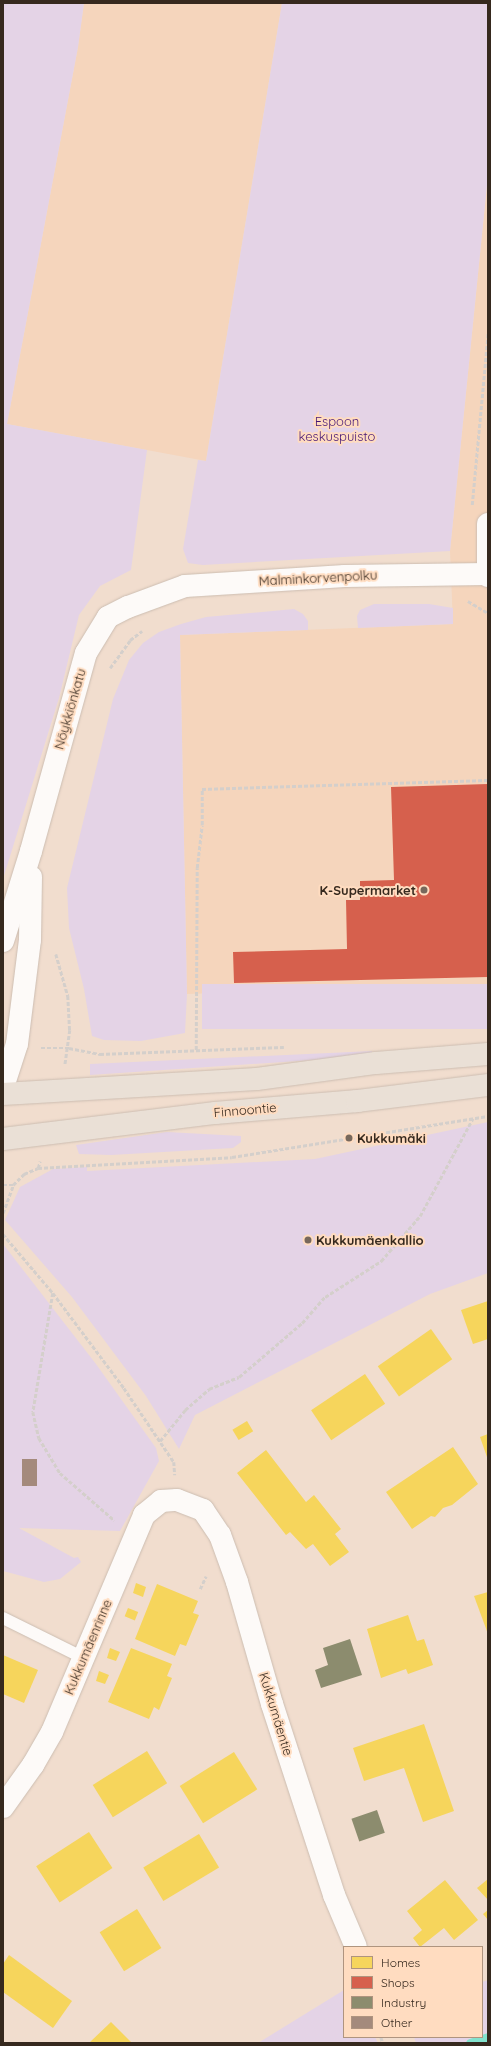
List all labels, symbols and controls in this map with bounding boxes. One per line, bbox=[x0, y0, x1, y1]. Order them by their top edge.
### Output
park label: Espoon keskuspuisto bbox=[299, 414, 375, 445]
street label: Malminkorvenpolku bbox=[258, 567, 378, 589]
street label: Nöykkiönkatu bbox=[51, 667, 89, 751]
place label: K-Supermarket bbox=[320, 882, 416, 898]
marker: K-Supermarket bbox=[419, 885, 429, 895]
street label: Finnoontie bbox=[213, 1099, 277, 1121]
place label: Kukkumäki bbox=[357, 1130, 426, 1146]
marker: Kukkumäki bbox=[344, 1133, 354, 1143]
place label: Kukkumäenkallio bbox=[316, 1232, 424, 1248]
marker: Kukkumäenkallio bbox=[303, 1235, 313, 1245]
street label: Kukkumäenrinne bbox=[61, 1597, 115, 1697]
street label: Kukkumäentie bbox=[256, 1670, 296, 1758]
legend bbox=[343, 1946, 483, 2038]
text: Homes bbox=[381, 1955, 420, 1970]
text: Shops bbox=[381, 1975, 415, 1990]
text: Industry bbox=[381, 1995, 426, 2010]
text: Other bbox=[381, 2015, 412, 2030]

